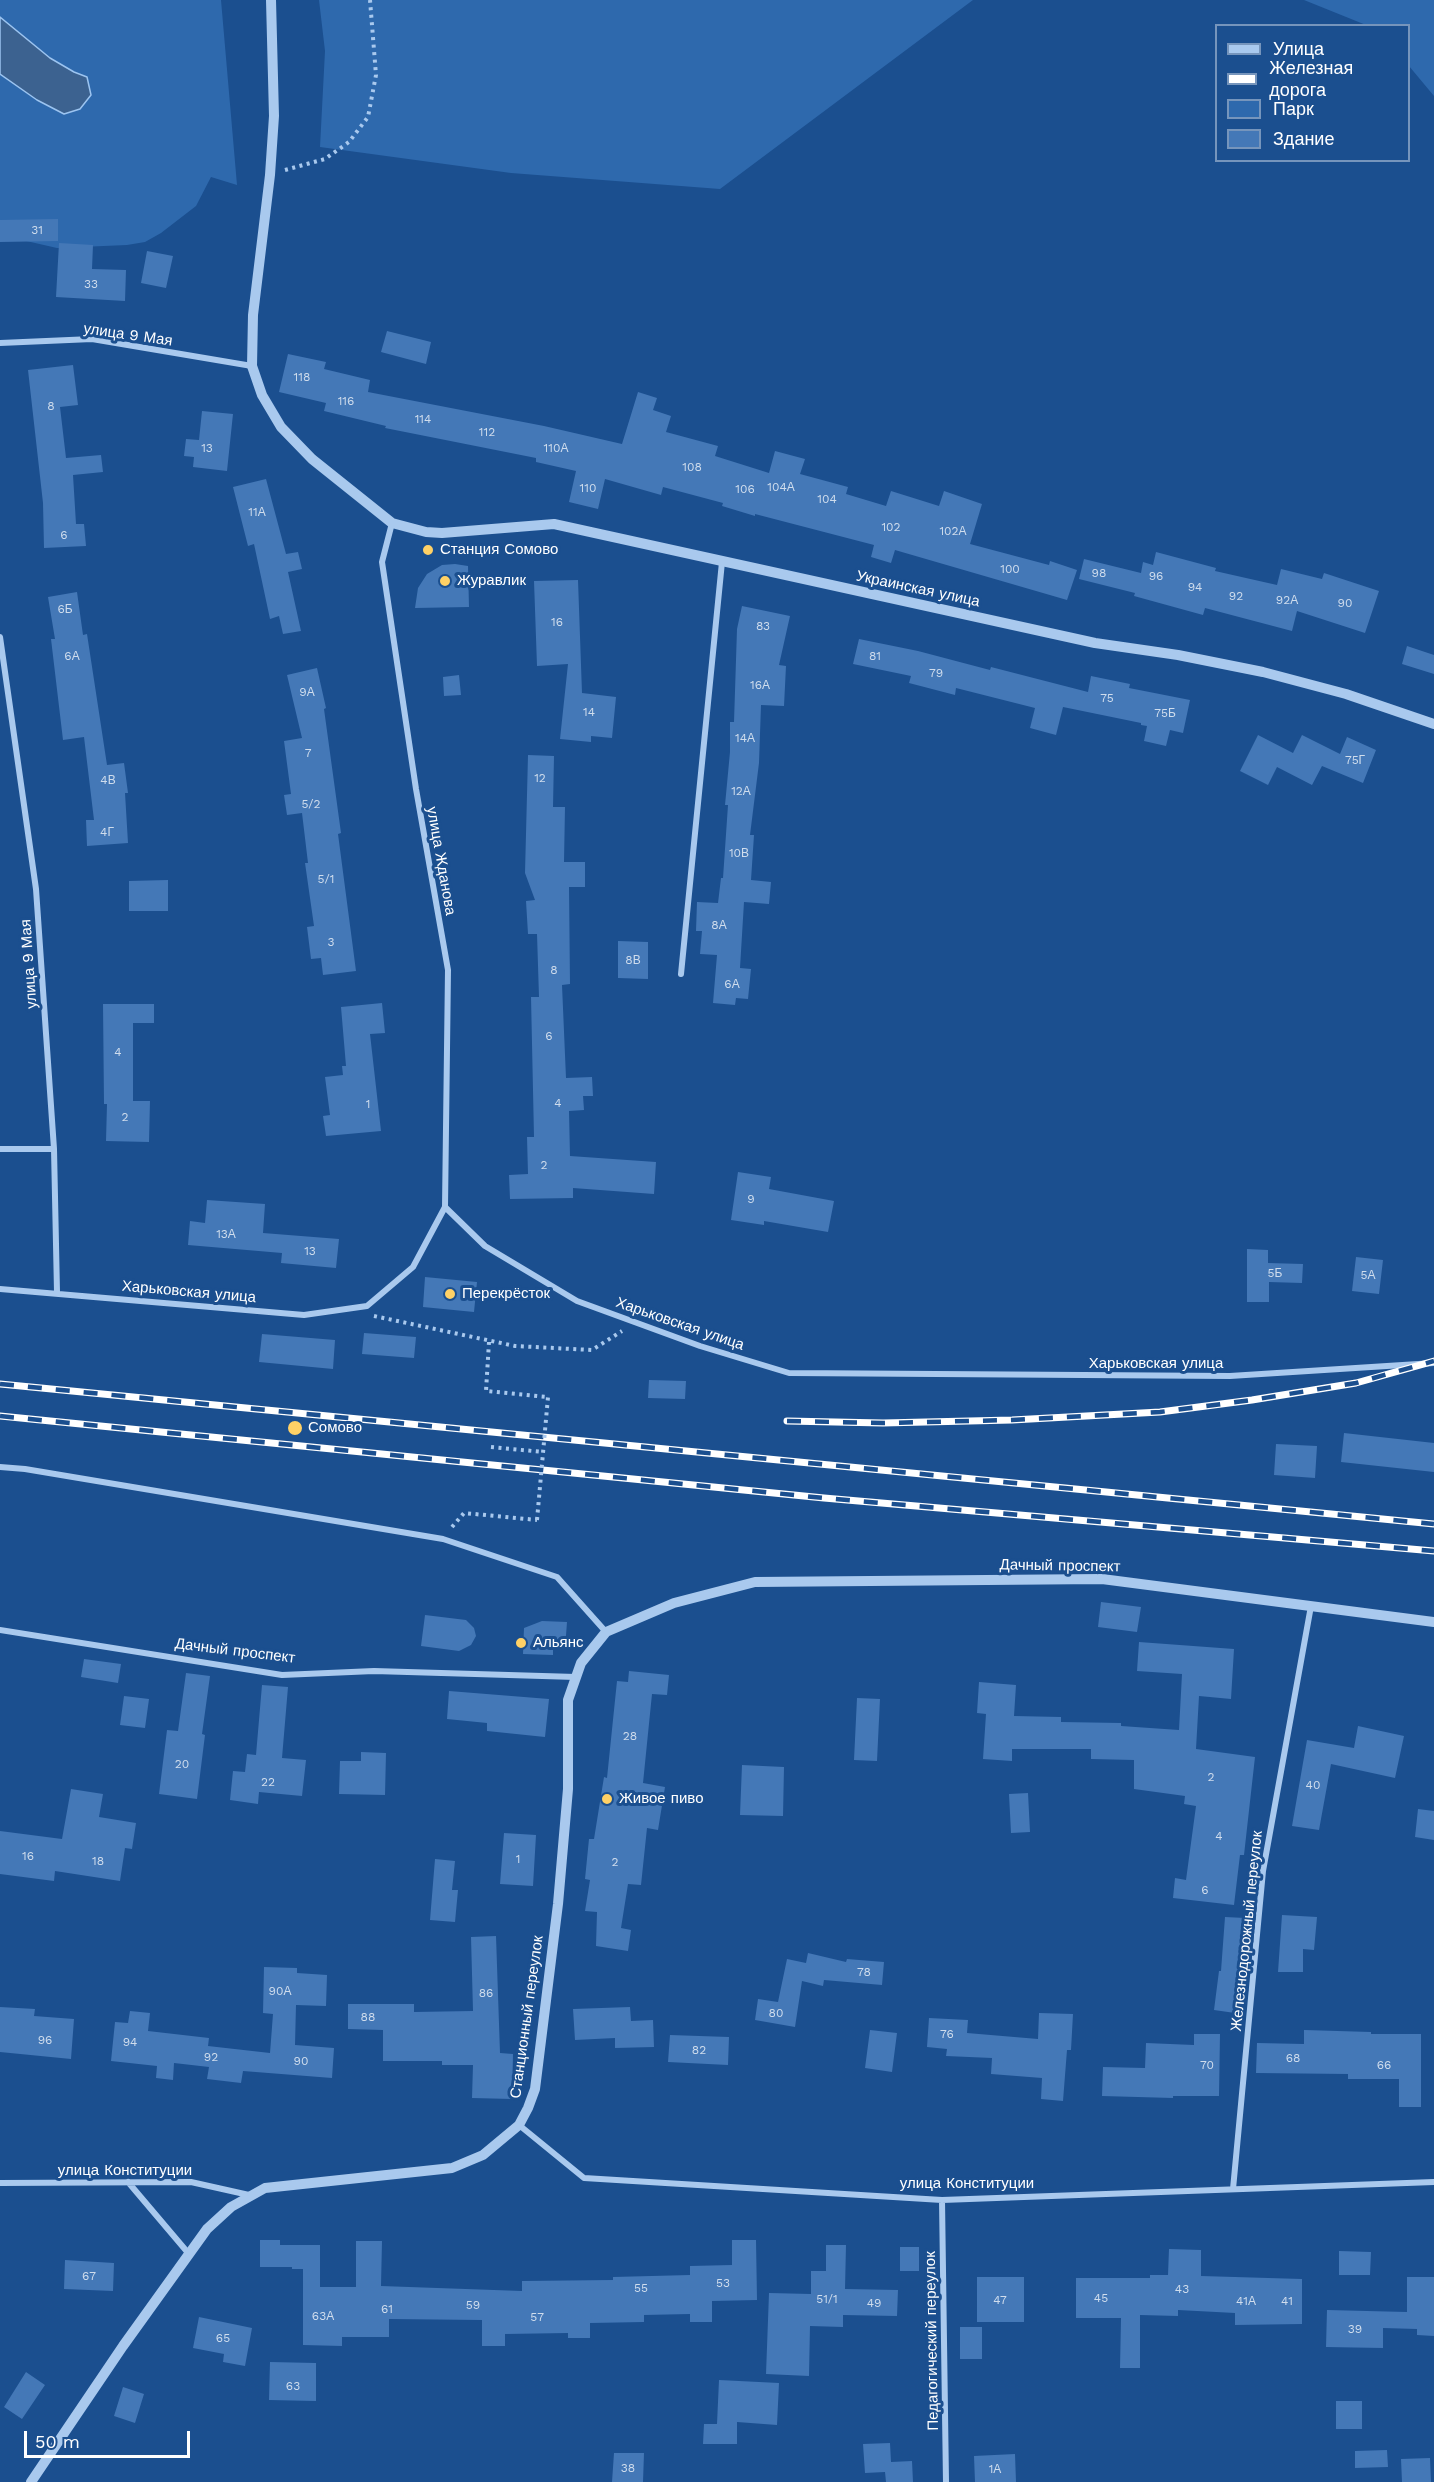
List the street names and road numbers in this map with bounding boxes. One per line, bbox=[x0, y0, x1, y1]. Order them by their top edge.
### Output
street label: улица 9 Мая bbox=[82, 320, 174, 350]
street label: Украинская улица bbox=[855, 567, 981, 611]
street label: улица Жданова bbox=[423, 805, 459, 917]
street label: улица 9 Мая bbox=[17, 919, 41, 1009]
street label: Харьковская улица bbox=[121, 1277, 257, 1307]
street label: Харьковская улица bbox=[613, 1294, 747, 1354]
street label: Харьковская улица bbox=[1089, 1355, 1223, 1373]
street label: Дачный проспект bbox=[999, 1556, 1121, 1576]
street label: Дачный проспект bbox=[174, 1635, 296, 1667]
street label: Железнодорожный переулок bbox=[1228, 1830, 1266, 2032]
street label: Станционный переулок bbox=[507, 1934, 547, 2100]
street label: улица Конституции bbox=[58, 2162, 192, 2180]
street label: улица Конституции bbox=[900, 2175, 1034, 2193]
street label: Педагогический переулок bbox=[921, 2251, 943, 2431]

